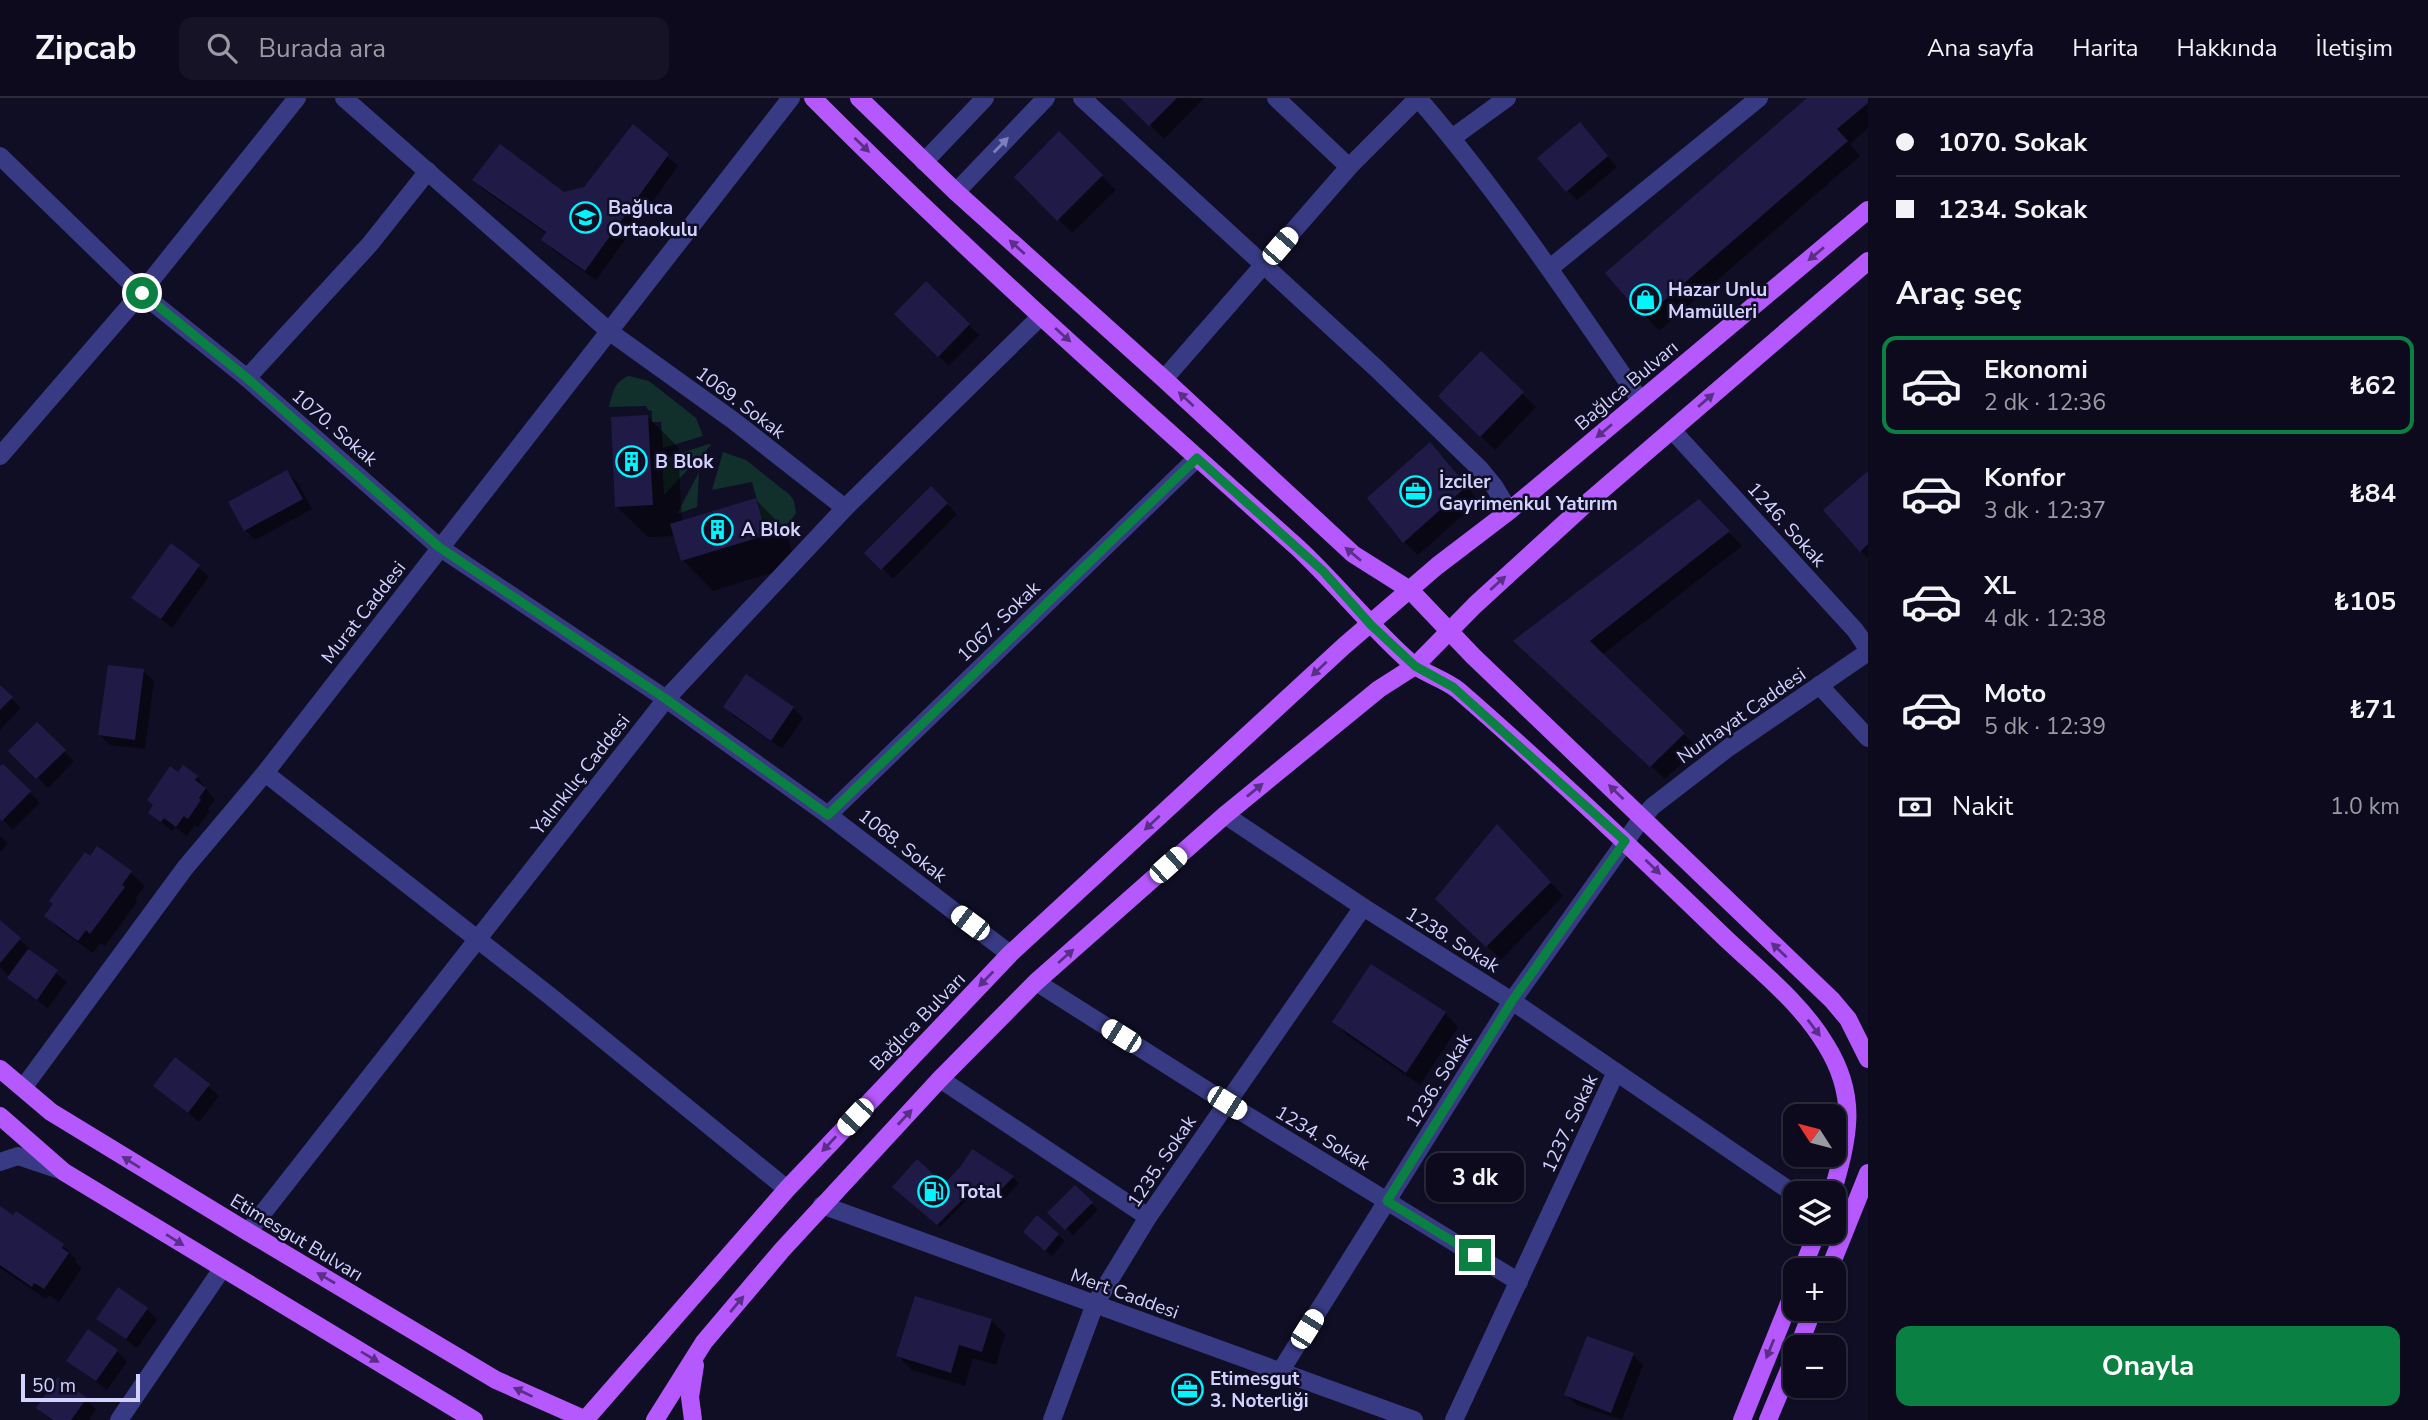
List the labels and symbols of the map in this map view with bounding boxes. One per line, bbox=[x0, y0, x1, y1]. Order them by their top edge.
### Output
one-way arrow bbox=[853, 137, 870, 153]
one-way arrow bbox=[993, 137, 1009, 154]
place label: Bağlıca Ortaokulu bbox=[608, 195, 698, 243]
school or university icon: Bağlıca Ortaokulu bbox=[568, 201, 602, 235]
car bbox=[1259, 223, 1302, 269]
one-way arrow bbox=[1008, 239, 1026, 255]
one-way arrow bbox=[1807, 246, 1824, 261]
route start bbox=[126, 277, 158, 309]
place label: Hazar Unlu Mamülleri bbox=[1668, 277, 1767, 325]
shop icon: Hazar Unlu Mamülleri bbox=[1628, 283, 1662, 317]
one-way arrow bbox=[1054, 327, 1071, 343]
street label: Bağlıca Bulvarı bbox=[1569, 335, 1684, 437]
street label: 1069. Sokak bbox=[690, 361, 791, 445]
street label: 1070. Sokak bbox=[286, 383, 383, 473]
one-way arrow bbox=[1178, 392, 1195, 408]
one-way arrow bbox=[1697, 393, 1714, 408]
one-way arrow bbox=[1595, 423, 1612, 438]
building icon: B Blok bbox=[615, 444, 649, 478]
place label: B Blok bbox=[655, 449, 714, 475]
place label: İzciler Gayrimenkul Yatırım bbox=[1439, 469, 1618, 517]
office icon: İzciler Gayrimenkul Yatırım bbox=[1399, 475, 1433, 509]
street label: 1246. Sokak bbox=[1741, 477, 1832, 573]
building icon: A Blok bbox=[701, 512, 735, 546]
place label: A Blok bbox=[741, 517, 801, 543]
one-way arrow bbox=[1344, 546, 1362, 561]
street label: Murat Caddesi bbox=[316, 556, 412, 669]
street label: 1067. Sokak bbox=[952, 575, 1046, 668]
one-way arrow bbox=[1489, 575, 1507, 591]
one-way arrow bbox=[1310, 661, 1328, 677]
street label: Nurhayat Caddesi bbox=[1672, 662, 1811, 770]
street label: Yalınkılıç Caddesi bbox=[525, 709, 636, 841]
one-way arrow bbox=[1247, 783, 1264, 798]
one-way arrow bbox=[1608, 785, 1625, 801]
street label: 1068. Sokak bbox=[853, 803, 953, 889]
one-way arrow bbox=[1144, 815, 1161, 831]
car bbox=[1146, 843, 1191, 887]
one-way arrow bbox=[1644, 859, 1661, 875]
street label: 1238. Sokak bbox=[1401, 901, 1505, 979]
car bbox=[947, 902, 994, 944]
one-way arrow bbox=[1771, 942, 1788, 959]
one-way arrow bbox=[1057, 948, 1075, 964]
street label: Bağlıca Bulvarı bbox=[864, 967, 971, 1077]
one-way arrow bbox=[978, 970, 994, 987]
car bbox=[1098, 1016, 1145, 1056]
one-way arrow bbox=[1807, 1018, 1822, 1036]
street label: 1236. Sokak bbox=[1400, 1028, 1478, 1132]
street label: 1237. Sokak bbox=[1536, 1069, 1604, 1177]
car bbox=[1204, 1083, 1251, 1123]
car bbox=[833, 1094, 878, 1140]
street label: 1234. Sokak bbox=[1270, 1099, 1375, 1177]
north arrow bbox=[1783, 1104, 1846, 1167]
one-way arrow bbox=[897, 1108, 913, 1126]
street label: 1235. Sokak bbox=[1121, 1110, 1203, 1213]
one-way arrow bbox=[822, 1135, 838, 1152]
callout: 3 dk bbox=[1426, 1154, 1524, 1202]
one-way arrow bbox=[122, 1155, 141, 1168]
fuel station icon: Total bbox=[917, 1174, 951, 1208]
place label: Total bbox=[957, 1179, 1002, 1205]
street label: Etimesgut Bulvarı bbox=[225, 1188, 368, 1288]
one-way arrow bbox=[165, 1234, 184, 1246]
route end bbox=[1459, 1239, 1491, 1271]
street label: Mert Caddesi bbox=[1067, 1262, 1182, 1326]
one-way arrow bbox=[317, 1272, 336, 1285]
one-way arrow bbox=[729, 1296, 744, 1314]
car bbox=[1287, 1306, 1328, 1352]
one-way arrow bbox=[1765, 1339, 1776, 1360]
one-way arrow bbox=[360, 1351, 379, 1364]
place label: Etimesgut 3. Noterliği bbox=[1210, 1366, 1308, 1414]
scale bar bbox=[21, 1371, 140, 1403]
office icon: Etimesgut 3. Noterliği bbox=[1170, 1372, 1204, 1406]
one-way arrow bbox=[513, 1387, 533, 1398]

